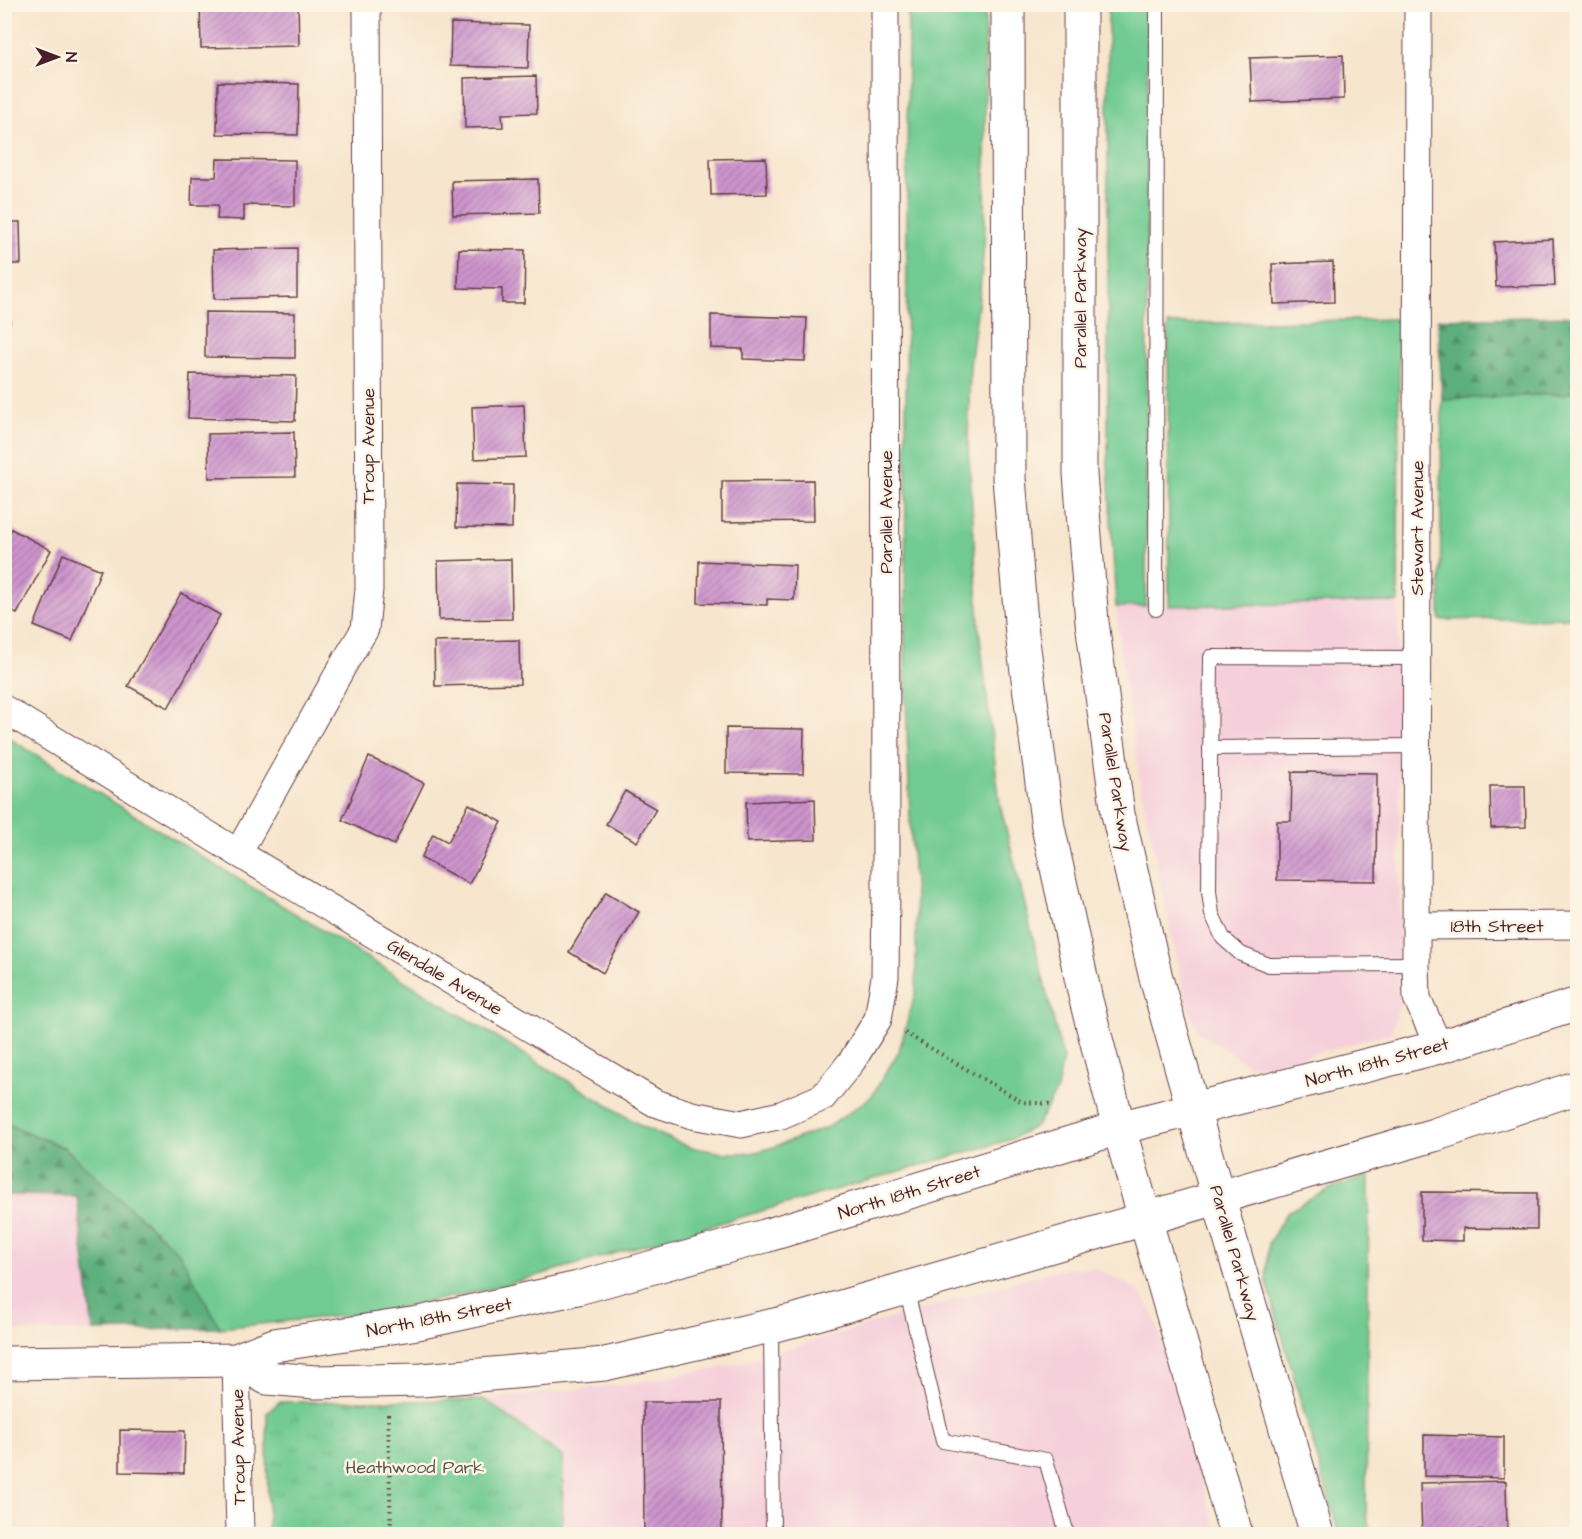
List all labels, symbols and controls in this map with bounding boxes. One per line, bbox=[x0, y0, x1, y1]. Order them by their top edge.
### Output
north arrow bbox=[27, 27, 87, 87]
text: N bbox=[60, 52, 82, 62]
street label: Parallel Parkway bbox=[1068, 228, 1094, 368]
street label: Troup Avenue bbox=[356, 388, 381, 504]
street label: Parallel Avenue bbox=[874, 450, 899, 574]
street label: Stewart Avenue bbox=[1405, 460, 1430, 596]
street label: Parallel Parkway bbox=[1091, 711, 1139, 854]
street label: 18th Street bbox=[1451, 914, 1544, 939]
street label: Glendale Avenue bbox=[382, 933, 507, 1022]
street label: North 18th Street bbox=[1303, 1031, 1452, 1094]
street label: North 18th Street bbox=[835, 1159, 984, 1226]
street label: Parallel Parkway bbox=[1202, 1182, 1266, 1324]
street label: North 18th Street bbox=[364, 1291, 515, 1344]
street label: Troup Avenue bbox=[225, 1388, 252, 1505]
park label: Heathwood Park bbox=[346, 1455, 484, 1480]

